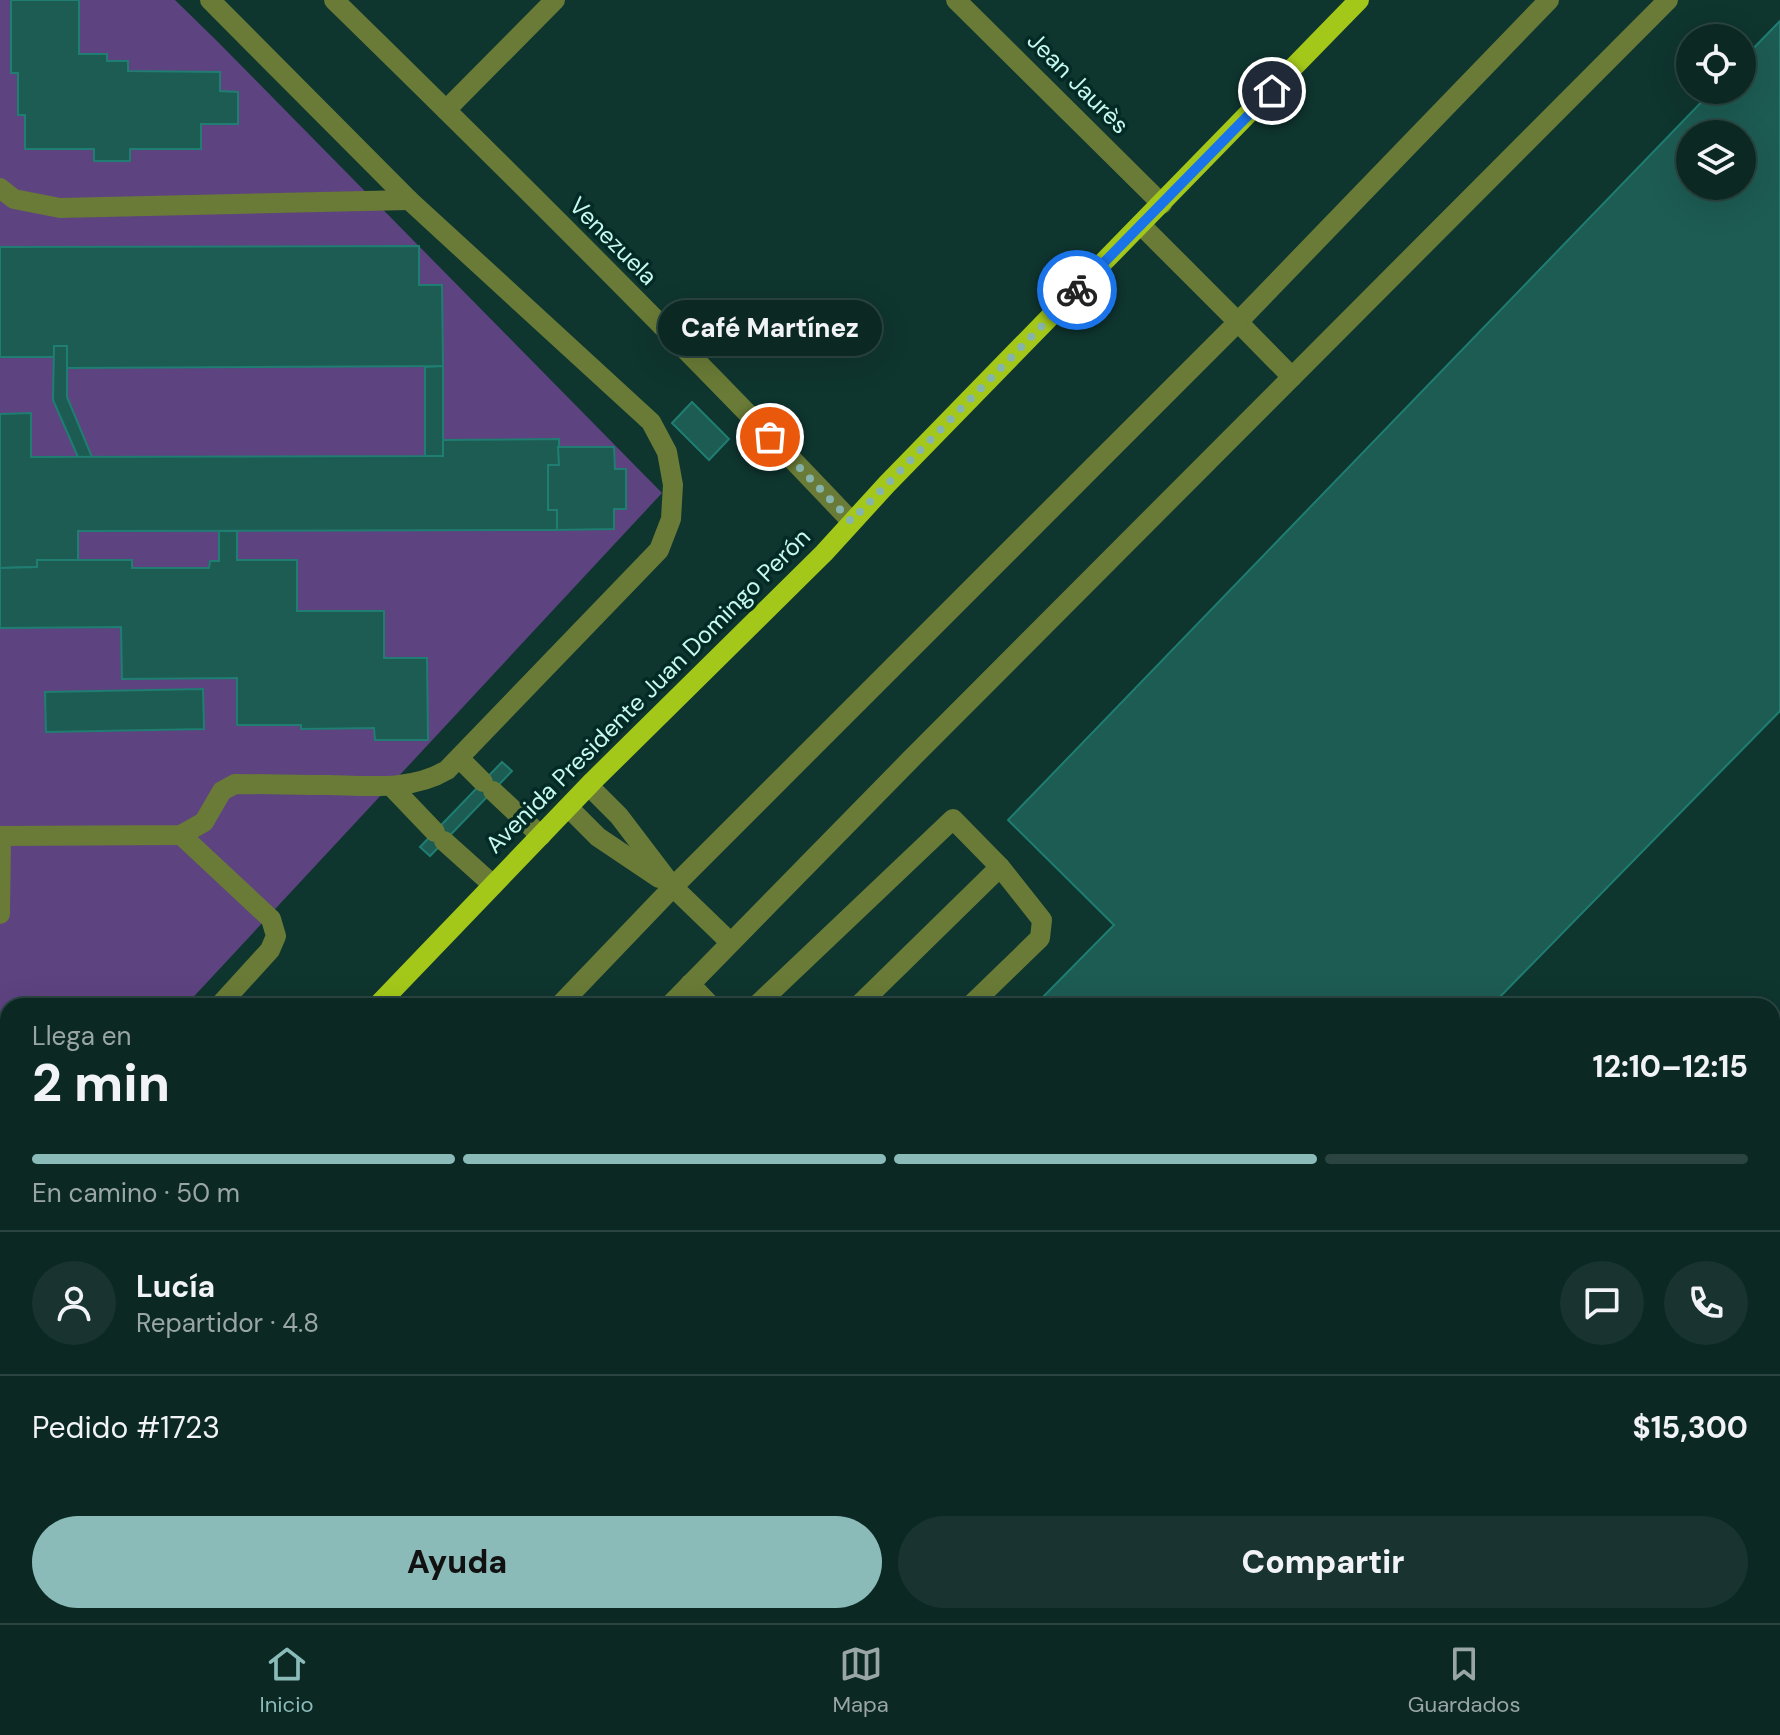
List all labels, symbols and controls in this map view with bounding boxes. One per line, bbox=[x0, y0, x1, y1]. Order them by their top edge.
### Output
map controls bbox=[1676, 24, 1756, 200]
button: locate bbox=[1676, 24, 1756, 104]
street label: Jean Jaurès bbox=[1021, 25, 1136, 140]
pin bbox=[1238, 57, 1306, 125]
icon: home bbox=[1250, 69, 1294, 113]
button: layers bbox=[1676, 120, 1756, 200]
street label: Venezuela bbox=[563, 190, 664, 291]
courier bbox=[1037, 250, 1117, 330]
icon: bike bbox=[1055, 268, 1099, 312]
callout: Café Martínez bbox=[658, 301, 882, 357]
text: Café Martínez bbox=[681, 311, 859, 345]
pin bbox=[736, 403, 804, 471]
icon: bag bbox=[748, 415, 792, 459]
street label: Avenida Presidente Juan Domingo Perón bbox=[479, 522, 817, 860]
text: Llega en bbox=[32, 1019, 131, 1053]
text: 12:10–12:15 bbox=[1593, 1047, 1748, 1086]
text: 2 min bbox=[32, 1049, 170, 1117]
text: En camino · 50 m bbox=[32, 1176, 240, 1210]
button: person bbox=[32, 1261, 116, 1345]
button: chat bbox=[1560, 1261, 1644, 1345]
button: phone bbox=[1664, 1261, 1748, 1345]
text: Lucía bbox=[136, 1267, 215, 1306]
text: Repartidor · 4.8 bbox=[136, 1306, 319, 1340]
text: Pedido #1723 bbox=[32, 1408, 220, 1447]
text: $15,300 bbox=[1633, 1408, 1748, 1447]
button: Ayuda bbox=[32, 1516, 882, 1608]
button: Compartir bbox=[898, 1516, 1748, 1608]
tab: Inicio bbox=[260, 1642, 314, 1719]
tab: Mapa bbox=[833, 1642, 889, 1719]
tab: Guardados bbox=[1408, 1642, 1520, 1719]

